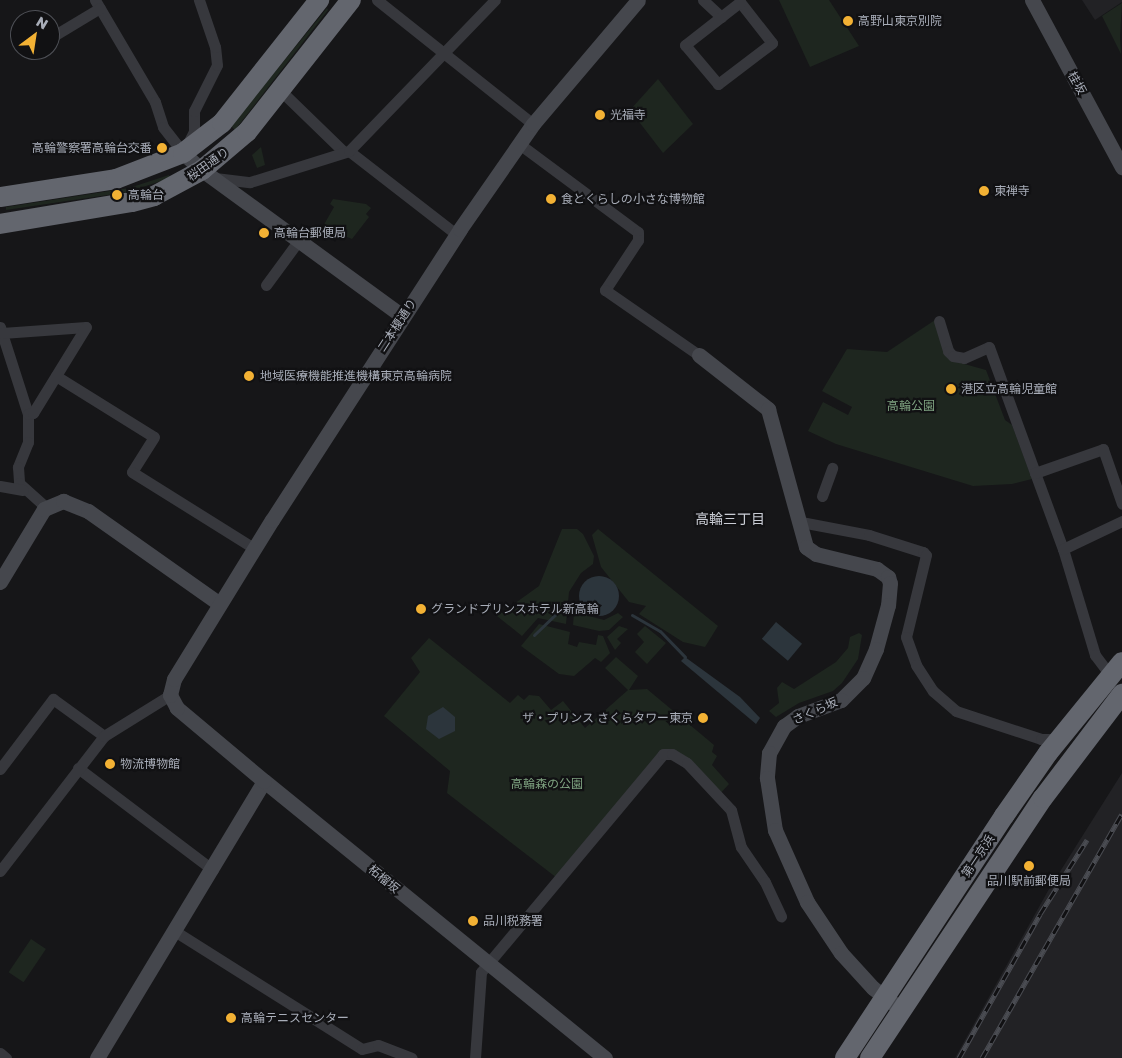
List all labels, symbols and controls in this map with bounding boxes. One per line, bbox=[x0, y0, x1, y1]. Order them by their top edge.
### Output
north arrow bbox=[10, 10, 60, 60]
text: N bbox=[34, 13, 51, 33]
place label: 高野山東京別院 bbox=[858, 14, 942, 28]
marker: 高野山東京別院 bbox=[842, 15, 854, 27]
street label: 桂坂 bbox=[1065, 69, 1089, 97]
place label: 光福寺 bbox=[610, 108, 646, 122]
marker: 光福寺 bbox=[594, 109, 606, 121]
place label: 高輪警察署高輪台交番 bbox=[32, 141, 152, 155]
marker: 高輪警察署高輪台交番 bbox=[156, 142, 168, 154]
street label: 桜田通り bbox=[184, 144, 232, 184]
place label: 東禅寺 bbox=[994, 184, 1030, 198]
marker: 東禅寺 bbox=[978, 185, 990, 197]
marker: 高輪台 bbox=[110, 188, 124, 202]
place label: 高輪台 bbox=[128, 188, 164, 202]
place label: 食とくらしの小さな博物館 bbox=[561, 192, 705, 206]
marker: 食とくらしの小さな博物館 bbox=[545, 193, 557, 205]
place label: 高輪台郵便局 bbox=[274, 226, 346, 240]
marker: 高輪台郵便局 bbox=[258, 227, 270, 239]
street label: 二本榎通り bbox=[375, 296, 419, 354]
marker: 地域医療機能推進機構東京高輪病院 bbox=[242, 369, 256, 383]
place label: 地域医療機能推進機構東京高輪病院 bbox=[260, 369, 452, 383]
place label: 港区立高輪児童館 bbox=[961, 382, 1057, 396]
marker: 港区立高輪児童館 bbox=[945, 383, 957, 395]
park label: 高輪公園 bbox=[887, 399, 935, 413]
district label: 高輪三丁目 bbox=[695, 511, 765, 527]
place label: グランドプリンスホテル新高輪 bbox=[431, 602, 599, 616]
marker: グランドプリンスホテル新高輪 bbox=[415, 603, 427, 615]
street label: さくら坂 bbox=[790, 695, 840, 727]
place label: ザ・プリンス さくらタワー東京 bbox=[522, 711, 693, 725]
marker: ザ・プリンス さくらタワー東京 bbox=[697, 712, 709, 724]
place label: 物流博物館 bbox=[120, 757, 180, 771]
marker: 物流博物館 bbox=[104, 758, 116, 770]
park label: 高輪森の公園 bbox=[511, 777, 583, 791]
street label: 第一京浜 bbox=[959, 832, 997, 880]
marker: 品川駅前郵便局 bbox=[1023, 860, 1035, 872]
street label: 柘榴坂 bbox=[365, 862, 403, 896]
place label: 品川駅前郵便局 bbox=[987, 874, 1071, 888]
place label: 品川税務署 bbox=[483, 914, 543, 928]
marker: 品川税務署 bbox=[467, 915, 479, 927]
place label: 高輪テニスセンター bbox=[241, 1011, 349, 1025]
marker: 高輪テニスセンター bbox=[225, 1012, 237, 1024]

